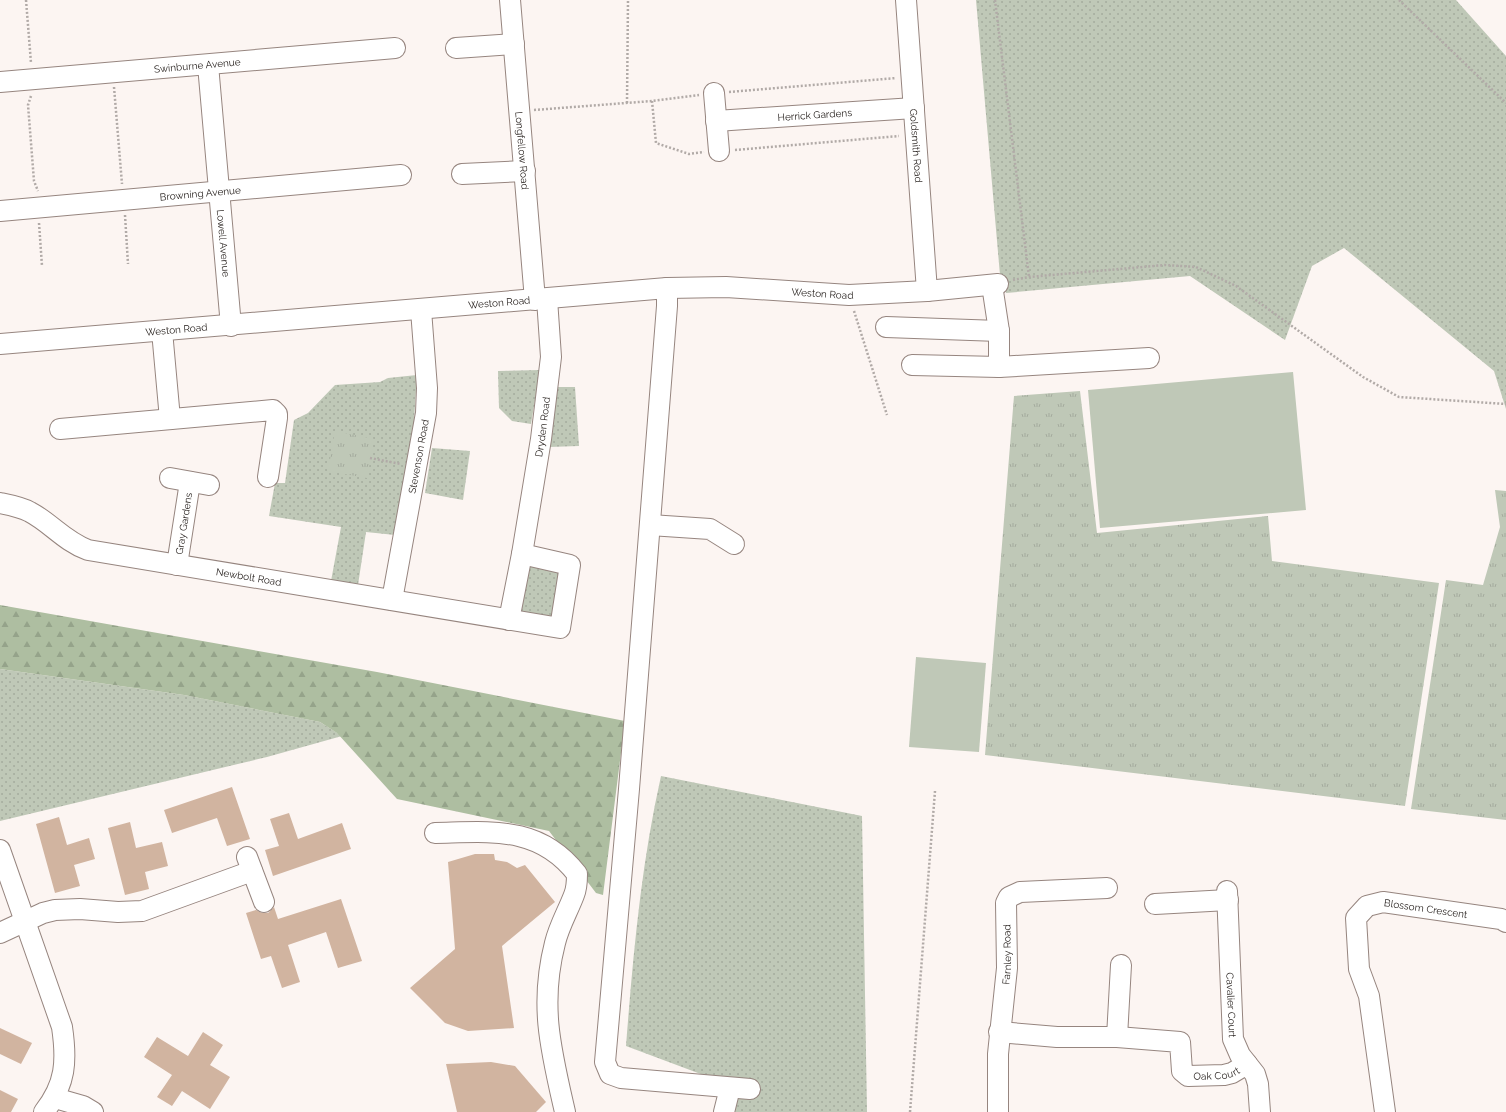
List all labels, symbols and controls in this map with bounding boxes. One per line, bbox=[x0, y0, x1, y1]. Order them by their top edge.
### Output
street label: Swinburne Avenue bbox=[154, 56, 241, 75]
street label: Herrick Gardens bbox=[777, 107, 853, 123]
street label: Goldsmith Road bbox=[908, 108, 924, 183]
street label: Longfellow Road bbox=[513, 111, 531, 190]
street label: Browning Avenue bbox=[159, 184, 241, 203]
street label: Lowell Avenue bbox=[215, 209, 232, 278]
street label: Weston Road bbox=[791, 286, 854, 301]
street label: Weston Road bbox=[468, 295, 531, 311]
street label: Weston Road bbox=[145, 322, 208, 338]
street label: Dryden Road bbox=[533, 396, 552, 458]
street label: Stevenson Road bbox=[406, 419, 431, 494]
street label: Gray Gardens bbox=[174, 492, 194, 555]
street label: Newbolt Road bbox=[215, 566, 282, 588]
street label: Blossom Crescent bbox=[1383, 897, 1469, 920]
street label: Farnley Road bbox=[1000, 924, 1013, 985]
street label: Cavalier Court bbox=[1224, 972, 1238, 1038]
street label: Oak Court bbox=[1193, 1064, 1242, 1082]

